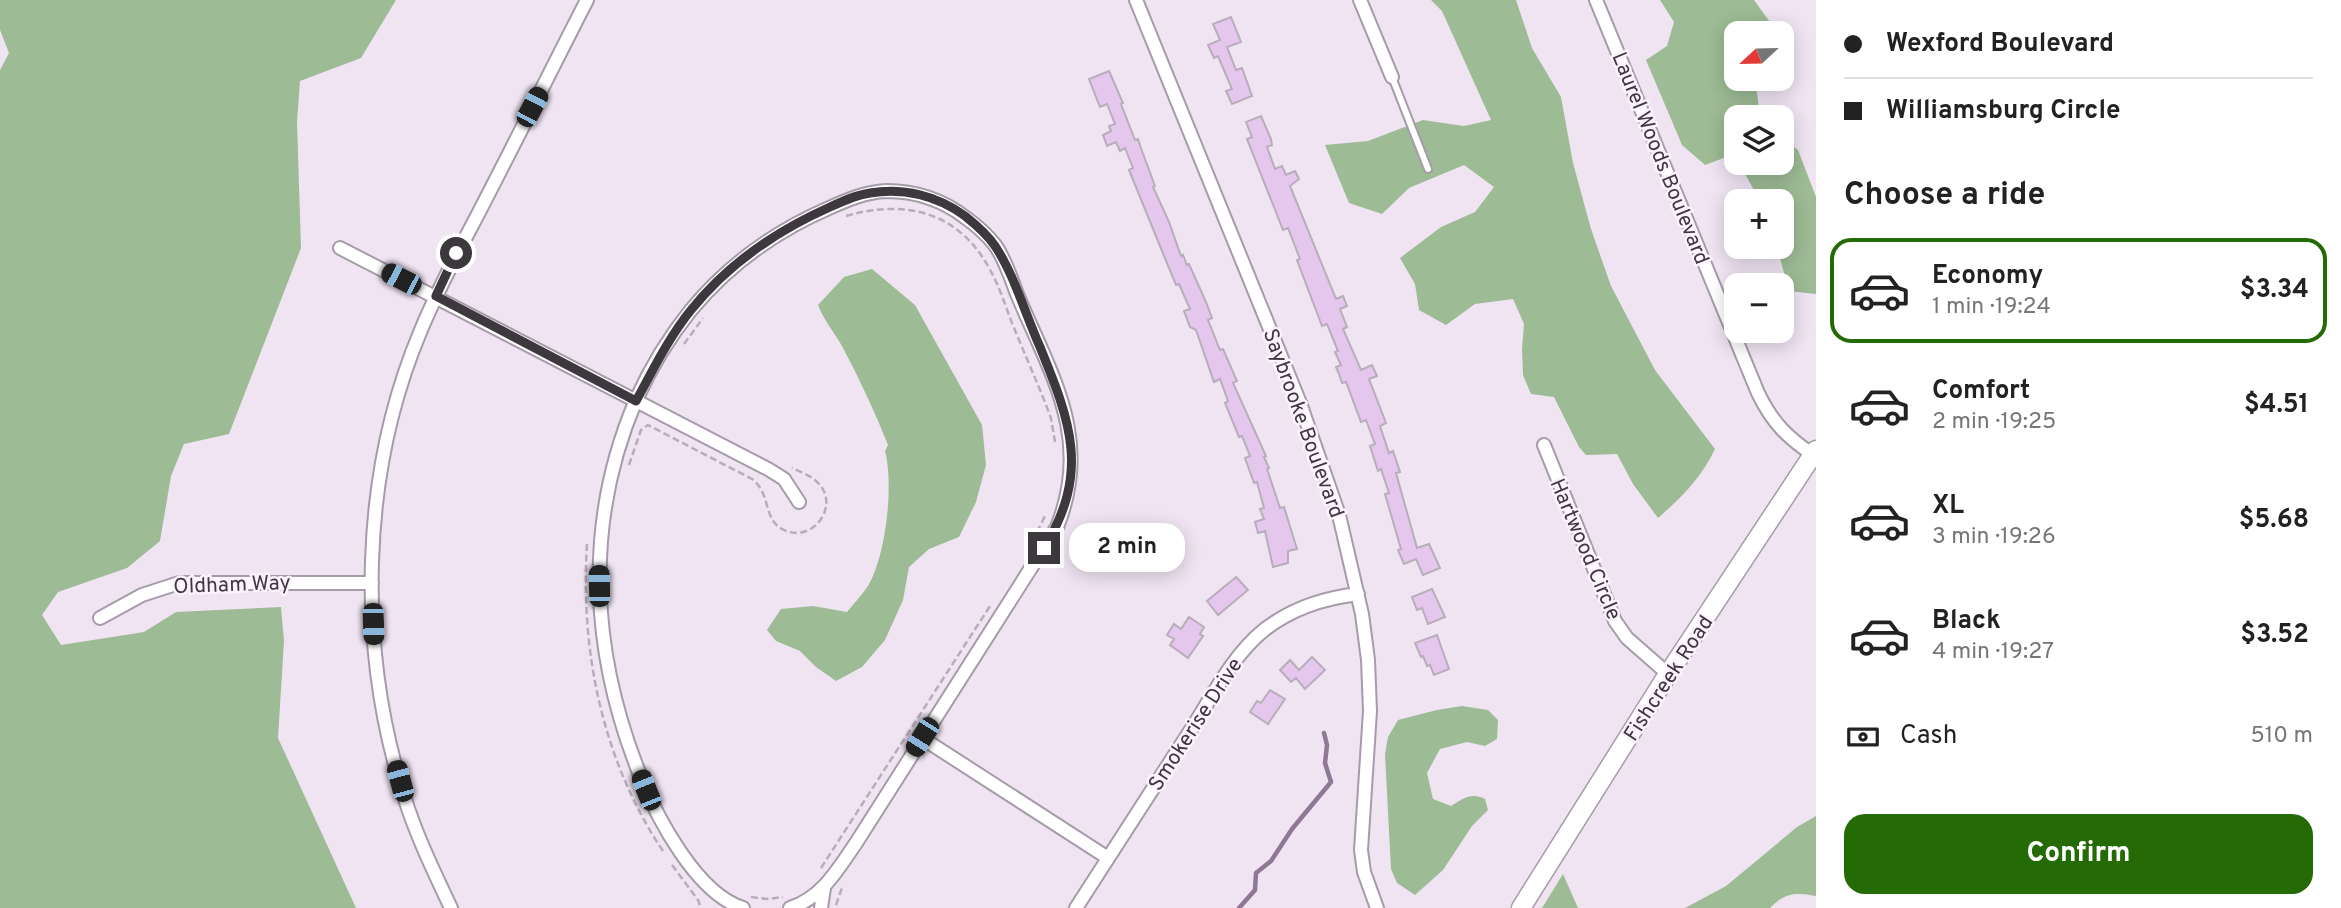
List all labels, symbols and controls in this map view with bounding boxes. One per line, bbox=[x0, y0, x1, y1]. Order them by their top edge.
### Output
north arrow bbox=[1724, 21, 1794, 91]
map controls bbox=[1724, 21, 1794, 343]
text: Wexford Boulevard bbox=[1886, 28, 2114, 61]
street label: Laurel Woods Boulevard bbox=[1605, 48, 1715, 269]
car bbox=[513, 84, 552, 130]
text: Williamsburg Circle bbox=[1886, 95, 2120, 128]
button: layers bbox=[1724, 105, 1794, 175]
text: Choose a ride bbox=[1844, 176, 2045, 216]
button: + bbox=[1724, 189, 1794, 259]
route start bbox=[440, 237, 472, 269]
icon: car bbox=[1848, 259, 1911, 322]
car bbox=[378, 260, 425, 298]
text: Economy bbox=[1932, 260, 2043, 293]
button: − bbox=[1724, 273, 1794, 343]
text: $3.34 bbox=[2240, 274, 2309, 307]
text: 1 min · 19:24 bbox=[1932, 293, 2051, 322]
street label: Saybrooke Boulevard bbox=[1256, 325, 1349, 522]
icon: car bbox=[1848, 374, 1911, 437]
text: Comfort bbox=[1932, 375, 2030, 408]
text: $4.51 bbox=[2244, 389, 2309, 422]
text: 2 min · 19:25 bbox=[1932, 408, 2056, 437]
street label: Hartwood Circle bbox=[1543, 475, 1627, 624]
icon: car bbox=[1848, 489, 1911, 552]
text: XL bbox=[1932, 490, 1964, 523]
text: $5.68 bbox=[2239, 504, 2309, 537]
text: 3 min · 19:26 bbox=[1932, 523, 2056, 552]
callout: 2 min bbox=[1068, 524, 1184, 572]
route end bbox=[1028, 532, 1060, 564]
text: 2 min bbox=[1097, 533, 1157, 562]
car bbox=[589, 565, 610, 607]
street label: Oldham Way bbox=[173, 570, 291, 601]
car bbox=[362, 603, 385, 645]
icon: car bbox=[1848, 604, 1911, 667]
text: Black bbox=[1932, 605, 2001, 638]
street label: Fishcreek Road bbox=[1618, 611, 1720, 747]
text: $3.52 bbox=[2240, 619, 2309, 652]
text: 4 min · 19:27 bbox=[1932, 638, 2054, 667]
street label: Smokerise Drive bbox=[1143, 653, 1249, 797]
car bbox=[902, 714, 943, 760]
icon: cash bbox=[1844, 718, 1882, 756]
text: Cash bbox=[1900, 720, 1957, 753]
text: 510 m bbox=[2250, 722, 2313, 751]
car bbox=[385, 758, 416, 804]
car bbox=[629, 767, 664, 813]
button: Confirm bbox=[1844, 814, 2313, 894]

